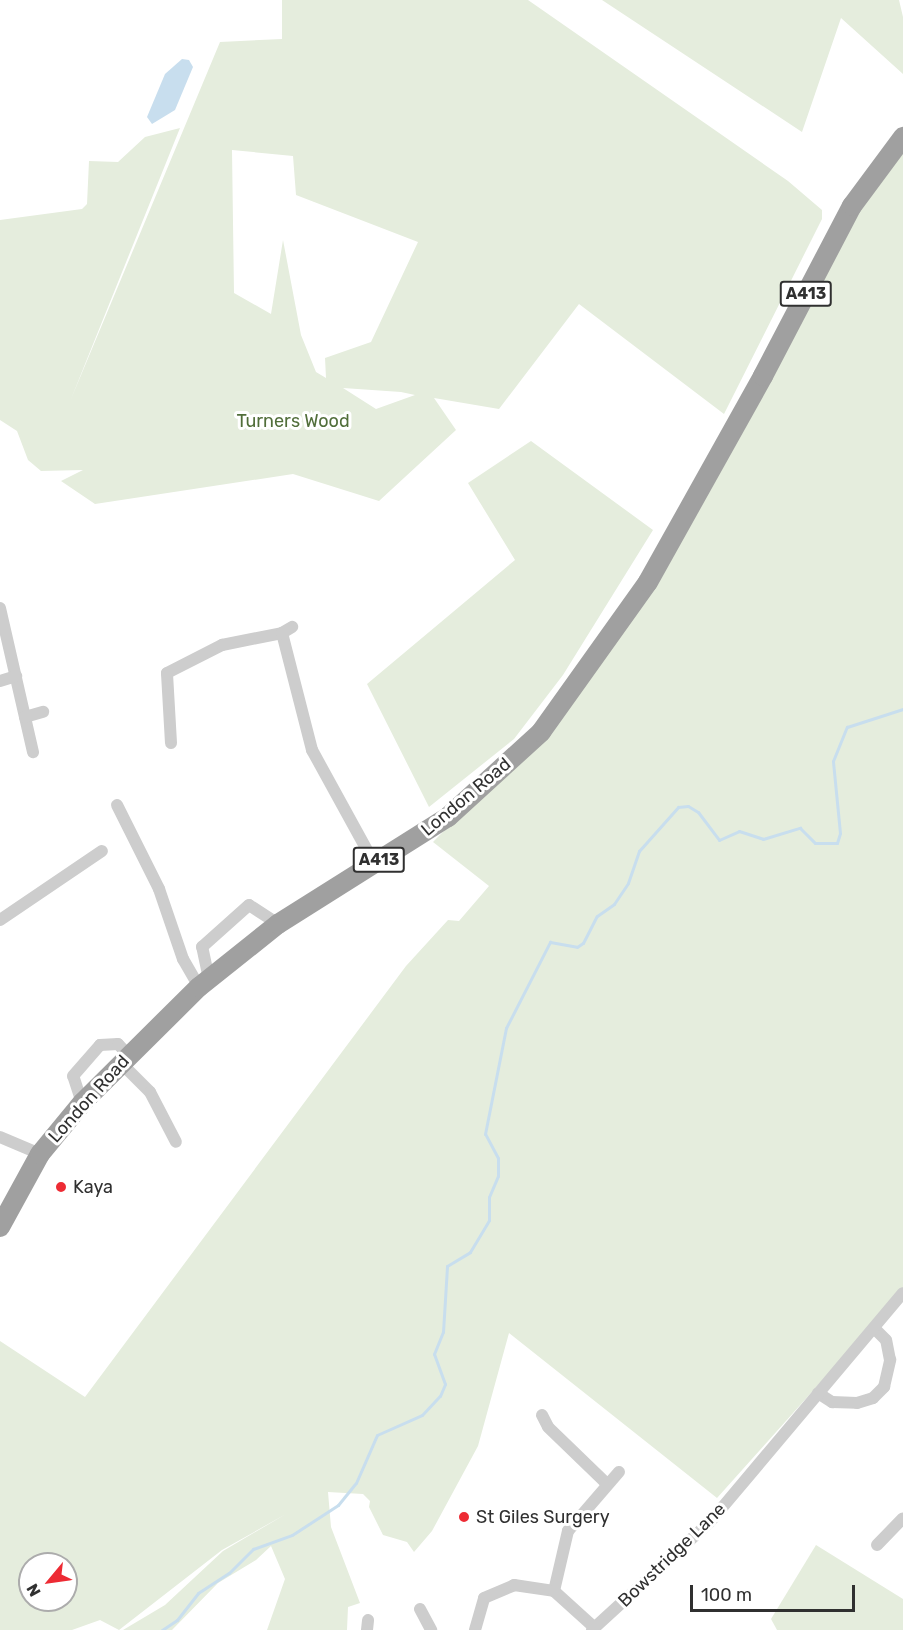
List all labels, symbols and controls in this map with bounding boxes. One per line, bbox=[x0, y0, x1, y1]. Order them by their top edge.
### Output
road number: A413 bbox=[779, 281, 833, 307]
park label: Turners Wood bbox=[236, 410, 350, 432]
street label: London Road bbox=[417, 753, 515, 841]
road number: A413 bbox=[352, 847, 406, 873]
street label: London Road bbox=[44, 1051, 134, 1147]
place label: Kaya bbox=[73, 1176, 113, 1198]
marker: Kaya bbox=[54, 1180, 68, 1194]
street label: Bowstridge Lane bbox=[614, 1498, 730, 1612]
place label: St Giles Surgery bbox=[476, 1506, 610, 1528]
marker: St Giles Surgery bbox=[457, 1510, 471, 1524]
north arrow bbox=[18, 1552, 78, 1612]
scale bar bbox=[693, 1573, 858, 1611]
text: N bbox=[22, 1580, 45, 1600]
text: 100 m bbox=[701, 1584, 752, 1606]

